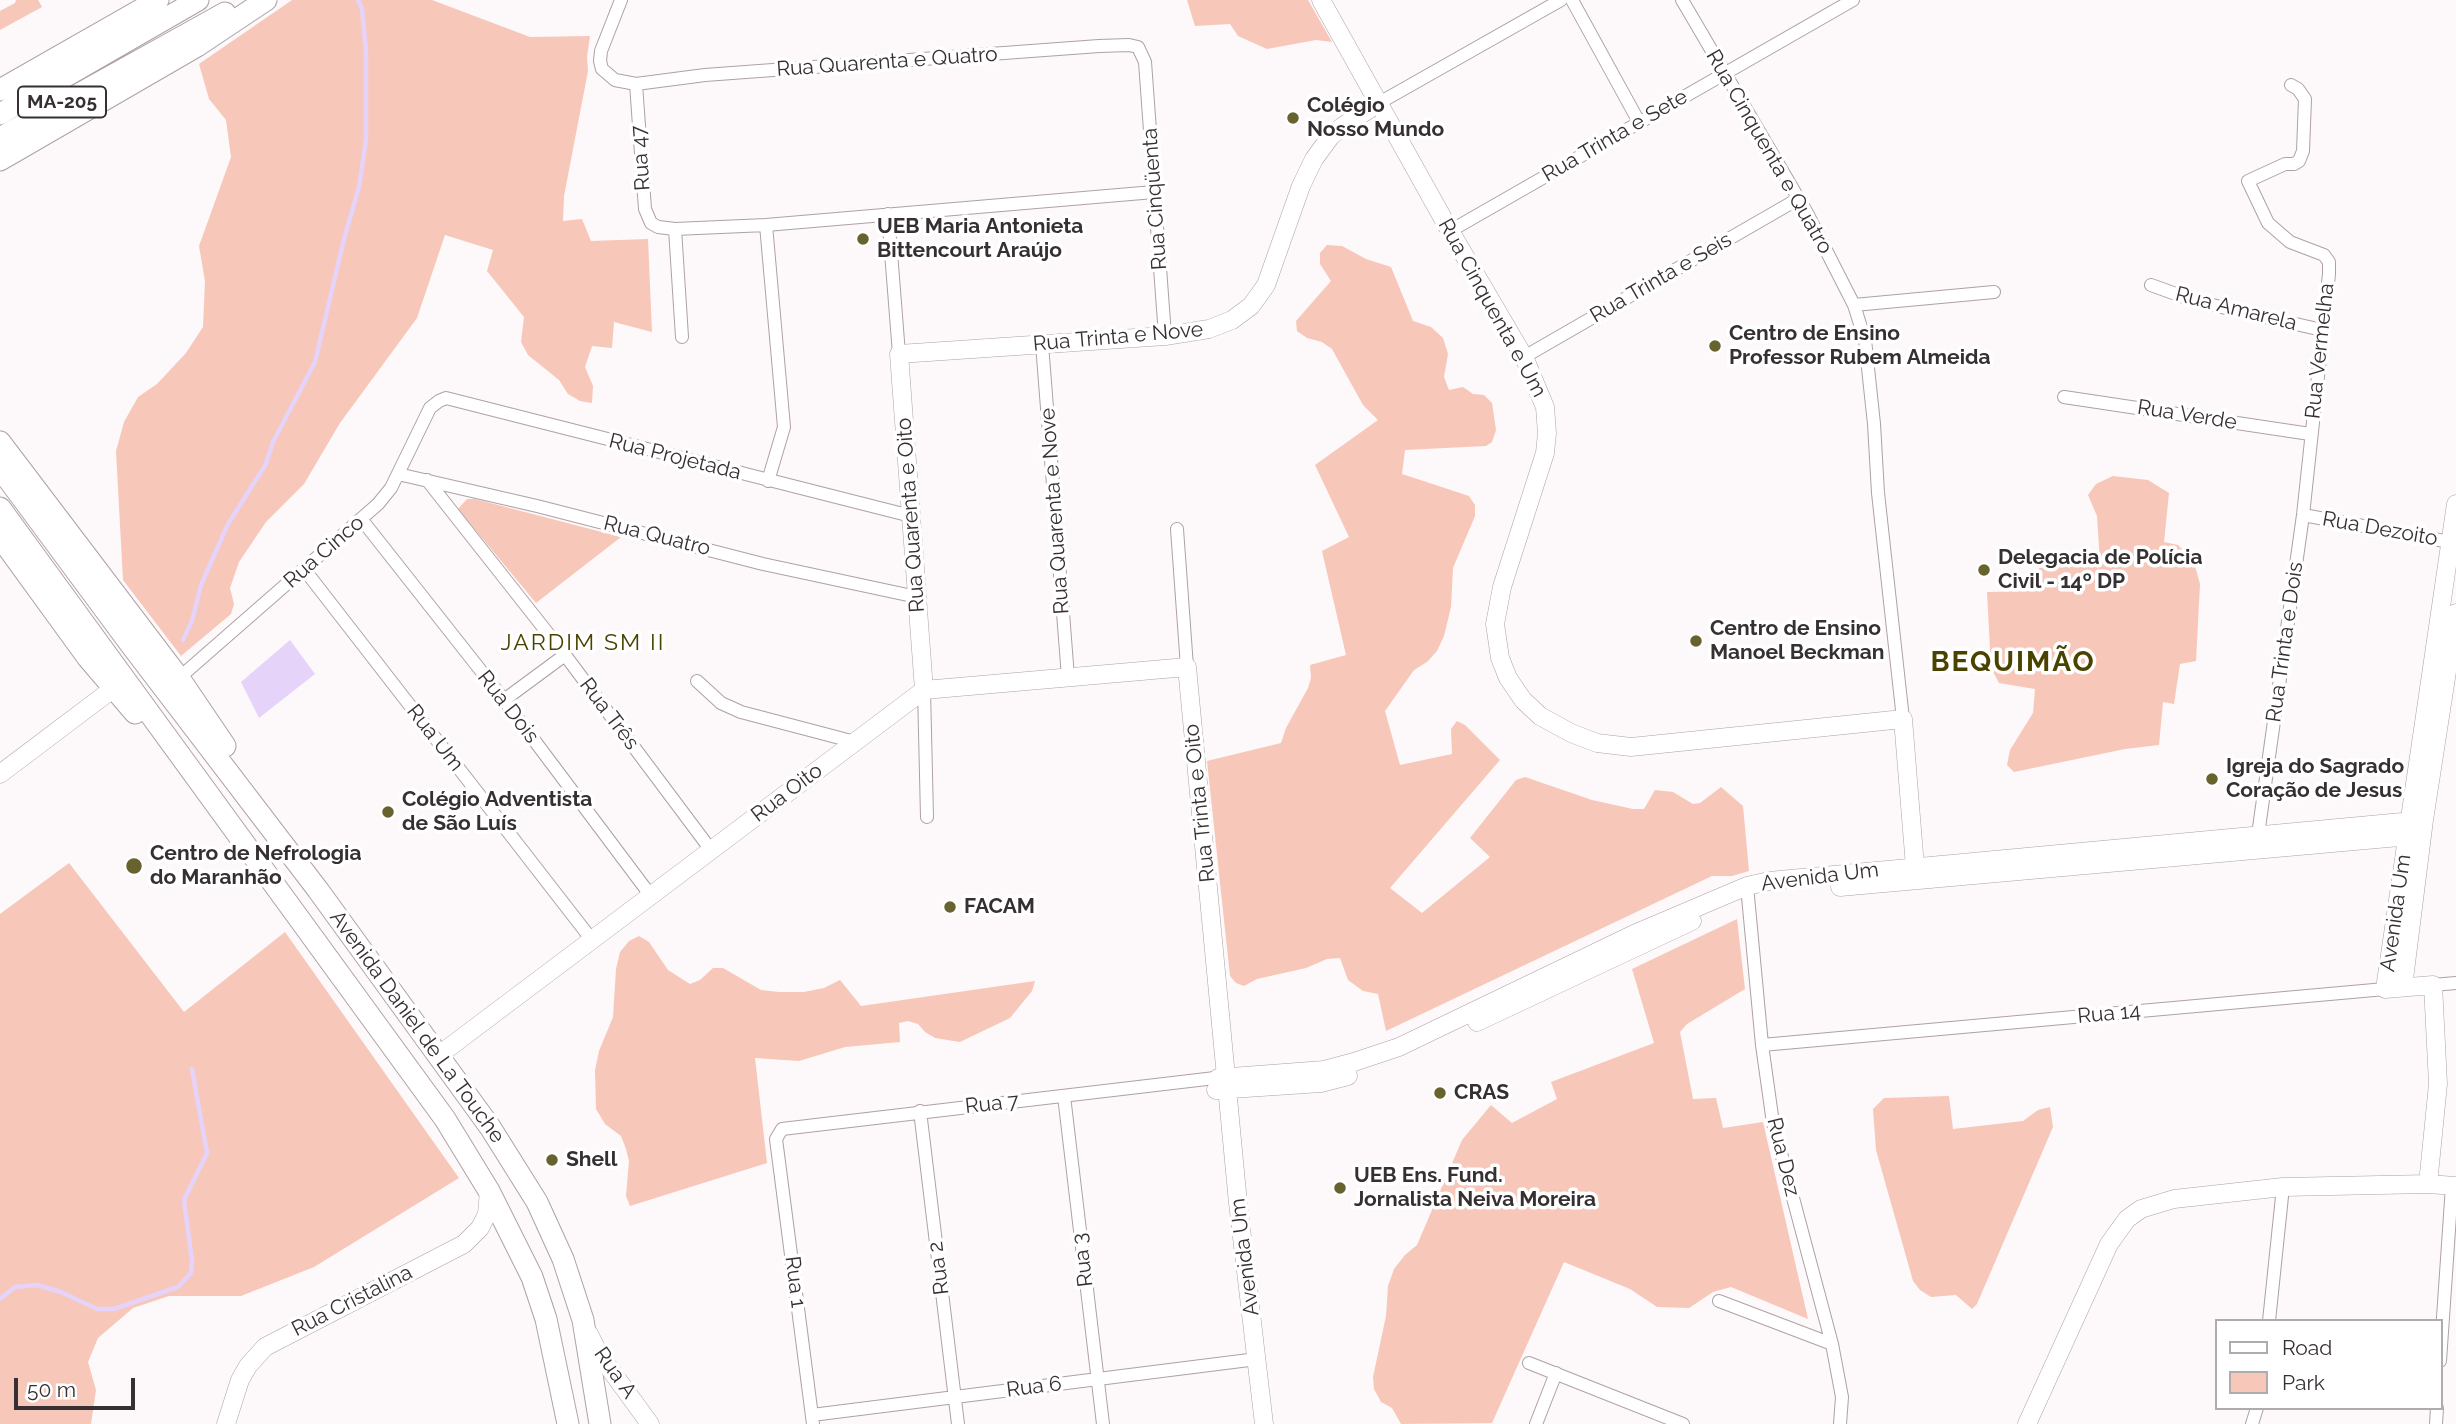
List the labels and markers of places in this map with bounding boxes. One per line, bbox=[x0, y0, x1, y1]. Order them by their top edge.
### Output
place label: Colégio Nosso Mundo bbox=[1307, 93, 1444, 143]
marker: Colégio Nosso Mundo bbox=[1285, 110, 1301, 126]
place label: UEB Maria Antonieta Bittencourt Araújo bbox=[877, 214, 1083, 264]
marker: UEB Maria Antonieta Bittencourt Araújo bbox=[855, 231, 871, 247]
place label: Centro de Ensino Professor Rubem Almeida bbox=[1729, 321, 1991, 371]
marker: Centro de Ensino Professor Rubem Almeida bbox=[1707, 338, 1723, 354]
place label: Delegacia de Polícia Civil - 14º DP bbox=[1998, 545, 2203, 595]
marker: Delegacia de Polícia Civil - 14º DP bbox=[1976, 562, 1992, 578]
place label: Centro de Ensino Manoel Beckman bbox=[1710, 616, 1884, 666]
marker: Centro de Ensino Manoel Beckman bbox=[1688, 633, 1704, 649]
place label: Igreja do Sagrado Coração de Jesus bbox=[2226, 754, 2404, 804]
marker: Igreja do Sagrado Coração de Jesus bbox=[2204, 771, 2220, 787]
place label: Colégio Adventista de São Luís bbox=[402, 787, 592, 837]
marker: Colégio Adventista de São Luís bbox=[380, 804, 396, 820]
place label: Centro de Nefrologia do Maranhão bbox=[150, 841, 361, 891]
marker: Centro de Nefrologia do Maranhão bbox=[124, 856, 144, 876]
place label: FACAM bbox=[964, 894, 1035, 920]
marker: FACAM bbox=[942, 899, 958, 915]
place label: CRAS bbox=[1454, 1080, 1509, 1106]
marker: CRAS bbox=[1432, 1085, 1448, 1101]
place label: Shell bbox=[566, 1147, 617, 1173]
marker: Shell bbox=[544, 1152, 560, 1168]
place label: UEB Ens. Fund. Jornalista Neiva Moreira bbox=[1354, 1163, 1596, 1213]
marker: UEB Ens. Fund. Jornalista Neiva Moreira bbox=[1332, 1180, 1348, 1196]

